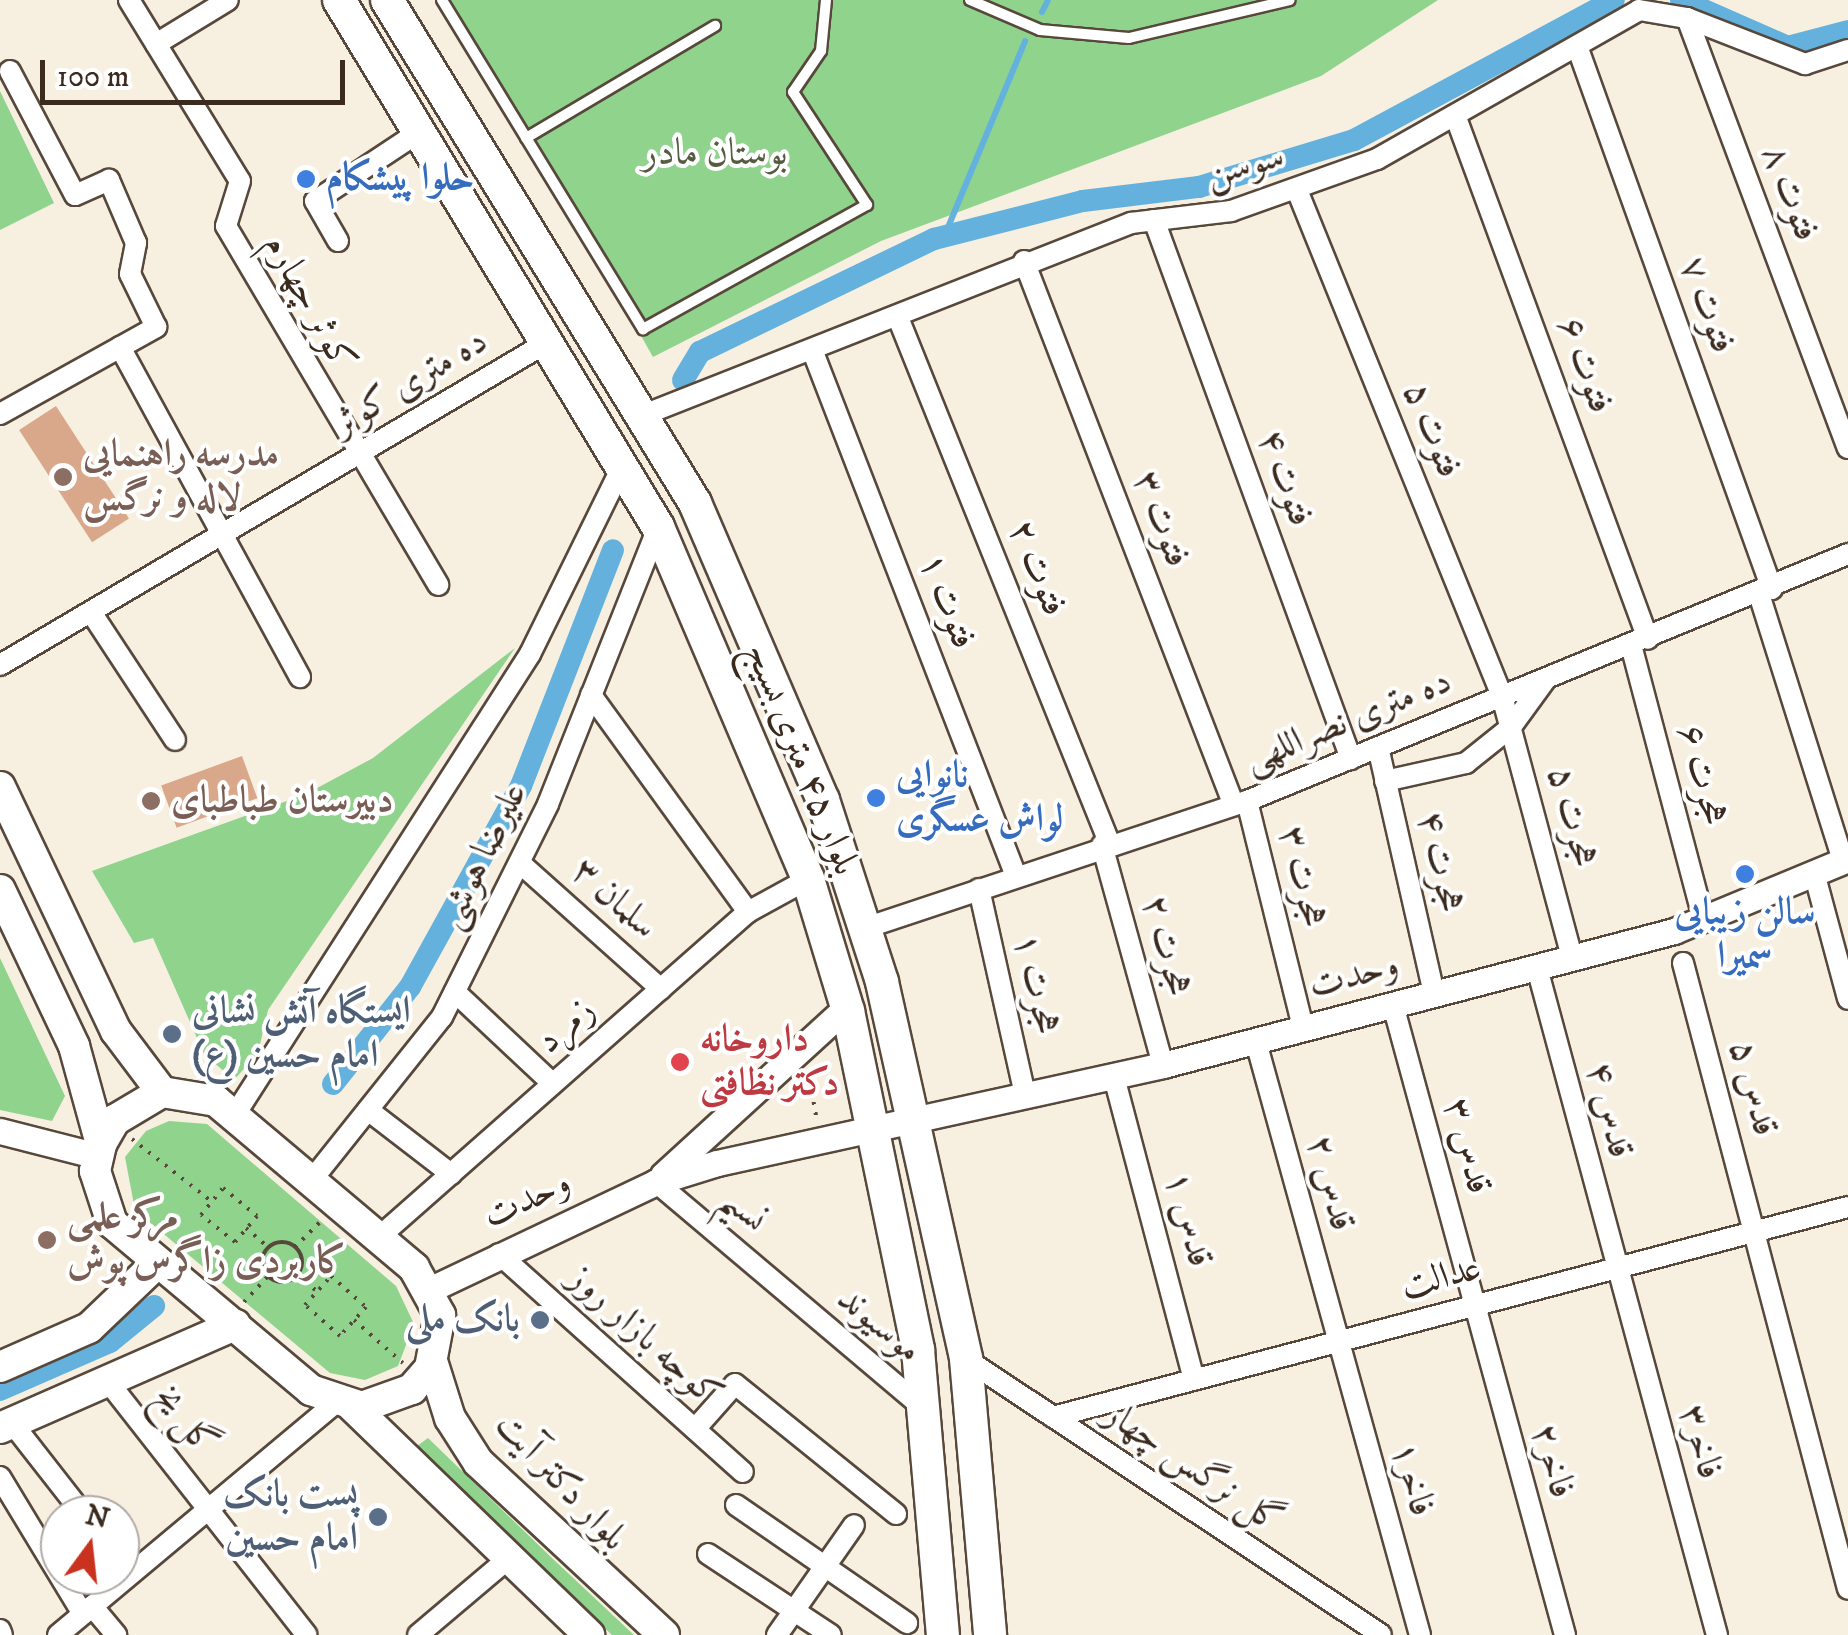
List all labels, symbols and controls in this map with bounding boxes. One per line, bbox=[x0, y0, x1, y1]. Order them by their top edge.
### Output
scale bar bbox=[45, 40, 350, 102]
text: 100 m bbox=[57, 59, 129, 96]
park label: بوستان مادر bbox=[642, 131, 788, 177]
street label: سوسن bbox=[1201, 134, 1289, 198]
street label: فتوت ۸ bbox=[1751, 139, 1829, 247]
place label: حلوا پیشکام bbox=[326, 156, 474, 202]
marker: حلوا پیشکام bbox=[295, 168, 317, 190]
street label: کوثر چهارم bbox=[253, 226, 365, 380]
street label: فتوت ۷ bbox=[1669, 251, 1745, 359]
street label: فتوت ۶ bbox=[1547, 311, 1623, 419]
street label: ده متری کوثر bbox=[324, 319, 496, 447]
street label: فتوت ۵ bbox=[1392, 375, 1472, 485]
street label: فتوت ۴ bbox=[1247, 424, 1323, 532]
place label: مدرسه راهنمایی لاله و نرگس bbox=[83, 432, 279, 522]
street label: فتوت ۳ bbox=[1122, 465, 1200, 573]
marker: مدرسه راهنمایی لاله و نرگس bbox=[52, 466, 74, 488]
street label: فتوت ۲ bbox=[997, 513, 1077, 623]
street label: فتوت ۱ bbox=[908, 547, 986, 655]
street label: بلوار ۴۵ متری بسیج bbox=[734, 636, 868, 882]
street label: ده متری نصراللهی bbox=[1238, 659, 1458, 783]
street label: هجرت ۶ bbox=[1667, 719, 1737, 831]
place label: نانوایی لواش عسگری bbox=[896, 753, 1064, 842]
street label: هجرت ۵ bbox=[1537, 761, 1607, 873]
street label: علیرضا هوشی bbox=[428, 775, 538, 937]
place label: دبیرستان طباطبای bbox=[171, 778, 394, 824]
marker: نانوایی لواش عسگری bbox=[865, 787, 887, 809]
marker: دبیرستان طباطبای bbox=[140, 790, 162, 812]
street label: هجرت ۴ bbox=[1406, 807, 1474, 917]
street label: هجرت ۳ bbox=[1267, 821, 1337, 933]
street label: سلمان ۳ bbox=[562, 849, 666, 949]
marker: سالن زیبایی سمیرا bbox=[1734, 863, 1756, 885]
street label: هجرت ۲ bbox=[1131, 890, 1201, 1002]
place label: سالن زیبایی سمیرا bbox=[1675, 890, 1815, 979]
street label: هجرت ۱ bbox=[1002, 929, 1070, 1039]
street label: وحدت bbox=[1304, 942, 1404, 1010]
street label: زمرد bbox=[527, 988, 605, 1064]
place label: ایستگاه آتش نشانی امام حسین (ع) bbox=[192, 989, 411, 1078]
place label: داروخانه دکتر نظافتی bbox=[700, 1017, 839, 1106]
marker: ایستگاه آتش نشانی امام حسین (ع) bbox=[161, 1023, 183, 1045]
street label: قدس ۵ bbox=[1718, 1035, 1788, 1141]
marker: داروخانه دکتر نظافتی bbox=[669, 1051, 691, 1073]
street label: قدس ۴ bbox=[1575, 1057, 1643, 1163]
street label: قدس ۳ bbox=[1432, 1093, 1502, 1199]
street label: قدس ۲ bbox=[1295, 1130, 1365, 1236]
street label: وحدت bbox=[476, 1160, 578, 1240]
street label: قدس ۱ bbox=[1153, 1166, 1223, 1272]
street label: نسیم bbox=[710, 1177, 776, 1243]
place label: مرکز علمی کاربردی زاگرس پوش bbox=[67, 1195, 347, 1284]
marker: مرکز علمی کاربردی زاگرس پوش bbox=[36, 1229, 58, 1251]
street label: عدالت bbox=[1396, 1245, 1486, 1311]
street label: کوچه بازار روز bbox=[558, 1256, 732, 1418]
street label: موسیوند bbox=[827, 1276, 931, 1374]
place label: بانک ملی bbox=[406, 1297, 520, 1343]
marker: بانک ملی bbox=[529, 1309, 551, 1331]
street label: گل یخ bbox=[143, 1376, 227, 1466]
street label: گل نرگس چهار bbox=[1095, 1391, 1291, 1545]
street label: فاخر۳ bbox=[1668, 1399, 1732, 1485]
street label: بلوار دکتر آیت bbox=[485, 1403, 637, 1561]
street label: فاخر۲ bbox=[1520, 1418, 1584, 1504]
street label: فاخر۱ bbox=[1380, 1436, 1444, 1522]
place label: پست بانک امام حسین bbox=[223, 1472, 358, 1562]
north arrow bbox=[40, 1495, 140, 1595]
text: N bbox=[82, 1498, 113, 1537]
marker: پست بانک امام حسین bbox=[367, 1506, 389, 1528]

